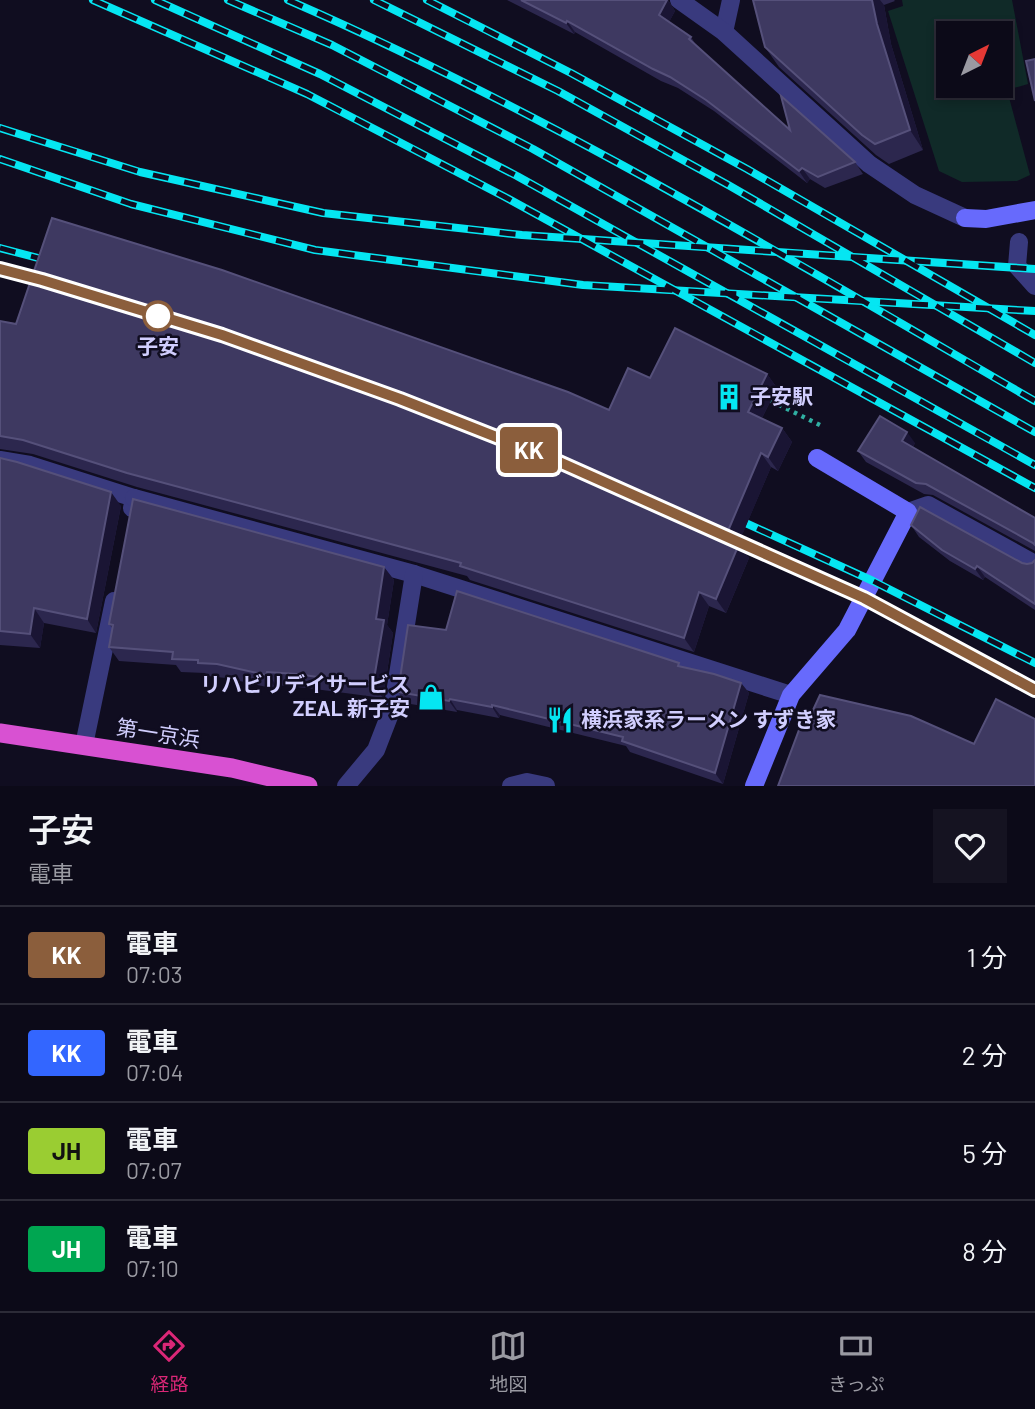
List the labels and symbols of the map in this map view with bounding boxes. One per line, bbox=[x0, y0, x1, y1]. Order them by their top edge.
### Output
north arrow bbox=[936, 21, 1013, 98]
marker: 子安 bbox=[143, 301, 173, 331]
place label: 子安 bbox=[137, 333, 179, 358]
building icon: 子安駅 bbox=[714, 382, 744, 412]
place label: 子安駅 bbox=[750, 383, 813, 408]
line badge: KK bbox=[498, 427, 560, 473]
place label: リハビリデイサービス ZEAL 新子安 bbox=[200, 671, 410, 720]
shop icon: リハビリデイサービス ZEAL 新子安 bbox=[416, 682, 446, 712]
restaurant icon: 横浜家系ラーメン すずき家 bbox=[545, 705, 575, 735]
place label: 横浜家系ラーメン すずき家 bbox=[581, 706, 836, 731]
street label: 第一京浜 bbox=[115, 714, 202, 751]

